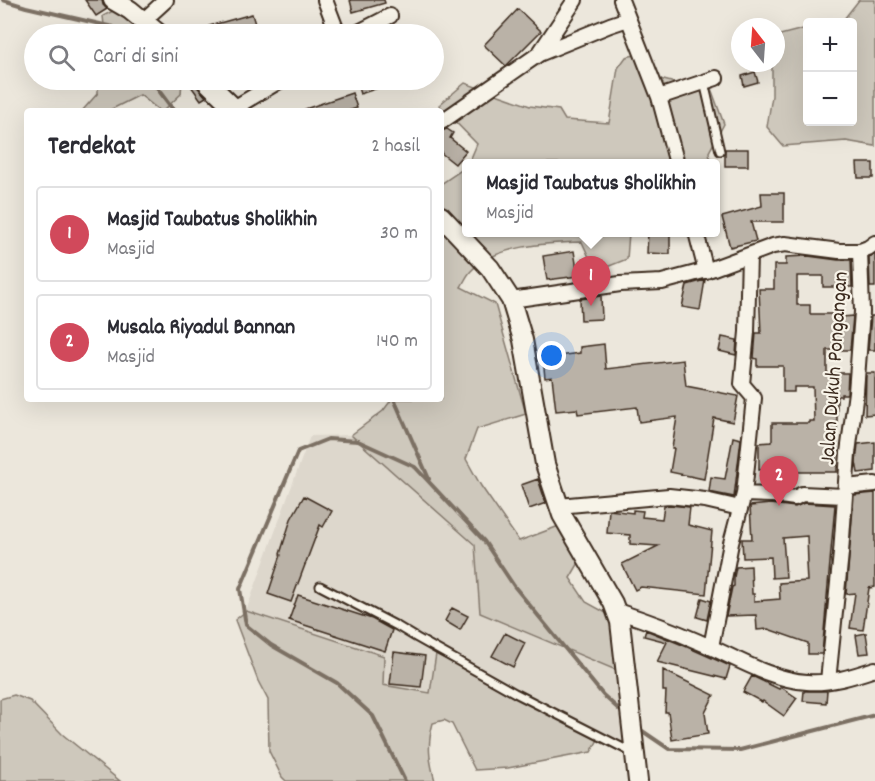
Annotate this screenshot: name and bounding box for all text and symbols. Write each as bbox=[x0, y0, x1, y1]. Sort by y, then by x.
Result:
north arrow bbox=[731, 18, 785, 72]
map controls bbox=[803, 18, 857, 126]
button: + bbox=[803, 18, 857, 72]
search box bbox=[24, 24, 444, 90]
icon: search bbox=[45, 41, 78, 74]
text: Cari di sini bbox=[93, 42, 178, 73]
button: − bbox=[803, 72, 857, 126]
text: Terdekat bbox=[48, 129, 136, 166]
text: 2 hasil bbox=[371, 133, 420, 161]
popup bbox=[462, 159, 720, 237]
text: Masjid Taubatus Sholikhin bbox=[486, 169, 696, 200]
text: Masjid bbox=[486, 200, 534, 228]
text: Masjid Taubatus Sholikhin bbox=[107, 205, 317, 236]
text: 1 bbox=[67, 220, 72, 248]
text: 30 m bbox=[380, 220, 418, 248]
text: Masjid bbox=[107, 236, 155, 264]
pin: 1 bbox=[572, 256, 610, 306]
street label: Jalan Dukuh Pongangan bbox=[813, 271, 858, 466]
text: Musala Riyadul Bannan bbox=[107, 313, 295, 344]
text: 2 bbox=[65, 328, 74, 356]
text: 140 m bbox=[376, 328, 418, 356]
your location bbox=[537, 341, 566, 370]
text: Masjid bbox=[107, 344, 155, 372]
pin: 2 bbox=[760, 456, 798, 506]

